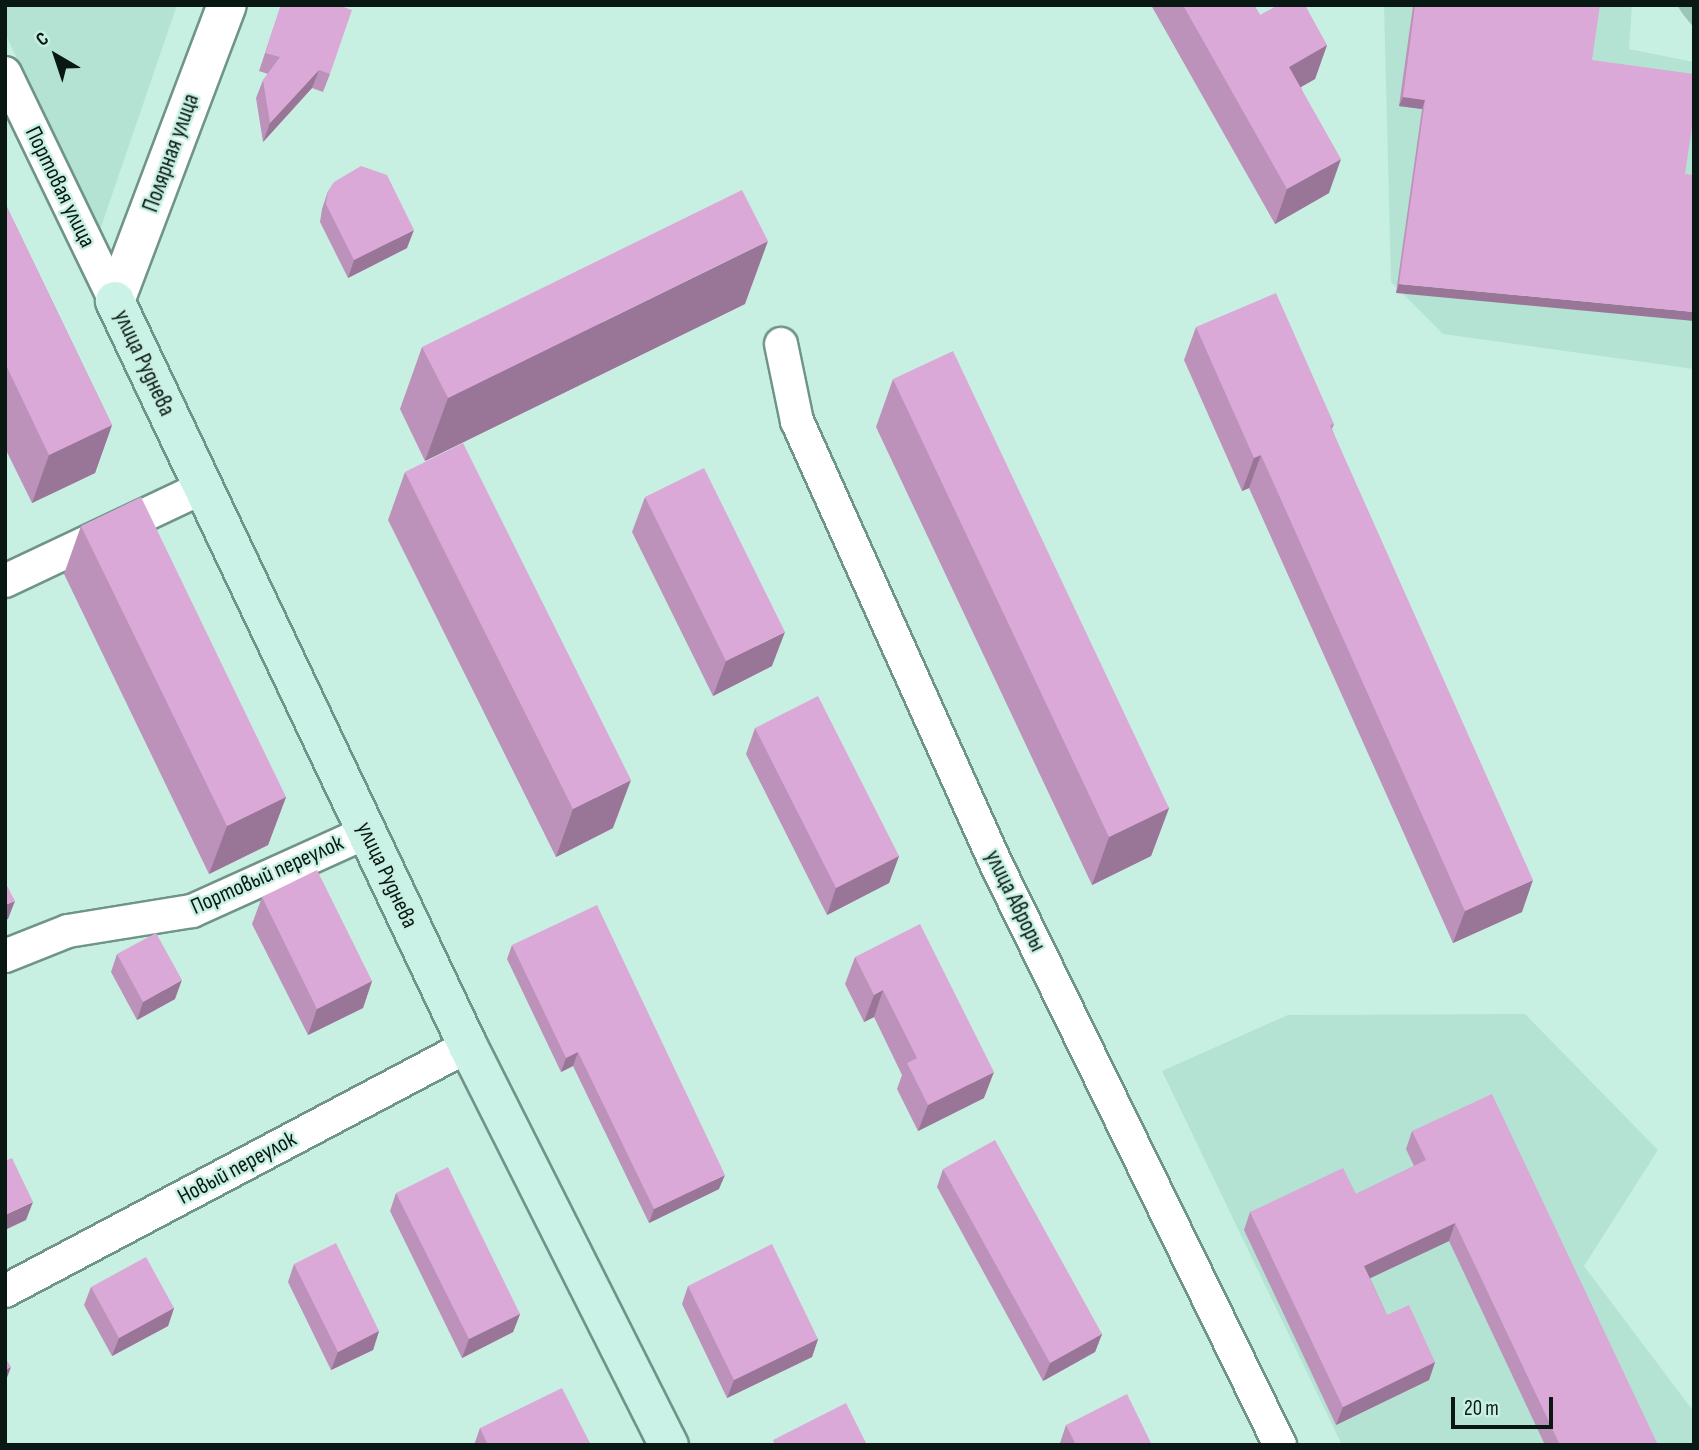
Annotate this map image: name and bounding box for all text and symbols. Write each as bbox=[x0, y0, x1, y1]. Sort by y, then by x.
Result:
north arrow bbox=[21, 21, 91, 91]
text: С bbox=[31, 27, 53, 51]
street label: Полярная улица bbox=[137, 90, 205, 216]
street label: Портовая улица bbox=[19, 122, 101, 252]
street label: улица Руднева bbox=[107, 306, 181, 420]
street label: улица Руднева bbox=[350, 818, 424, 932]
street label: Портовый переулок bbox=[187, 829, 347, 921]
street label: улица Авроры bbox=[979, 846, 1051, 956]
street label: Новый переулок bbox=[173, 1125, 301, 1211]
scale bar bbox=[1454, 1384, 1556, 1428]
text: 20 m bbox=[1464, 1396, 1499, 1421]

